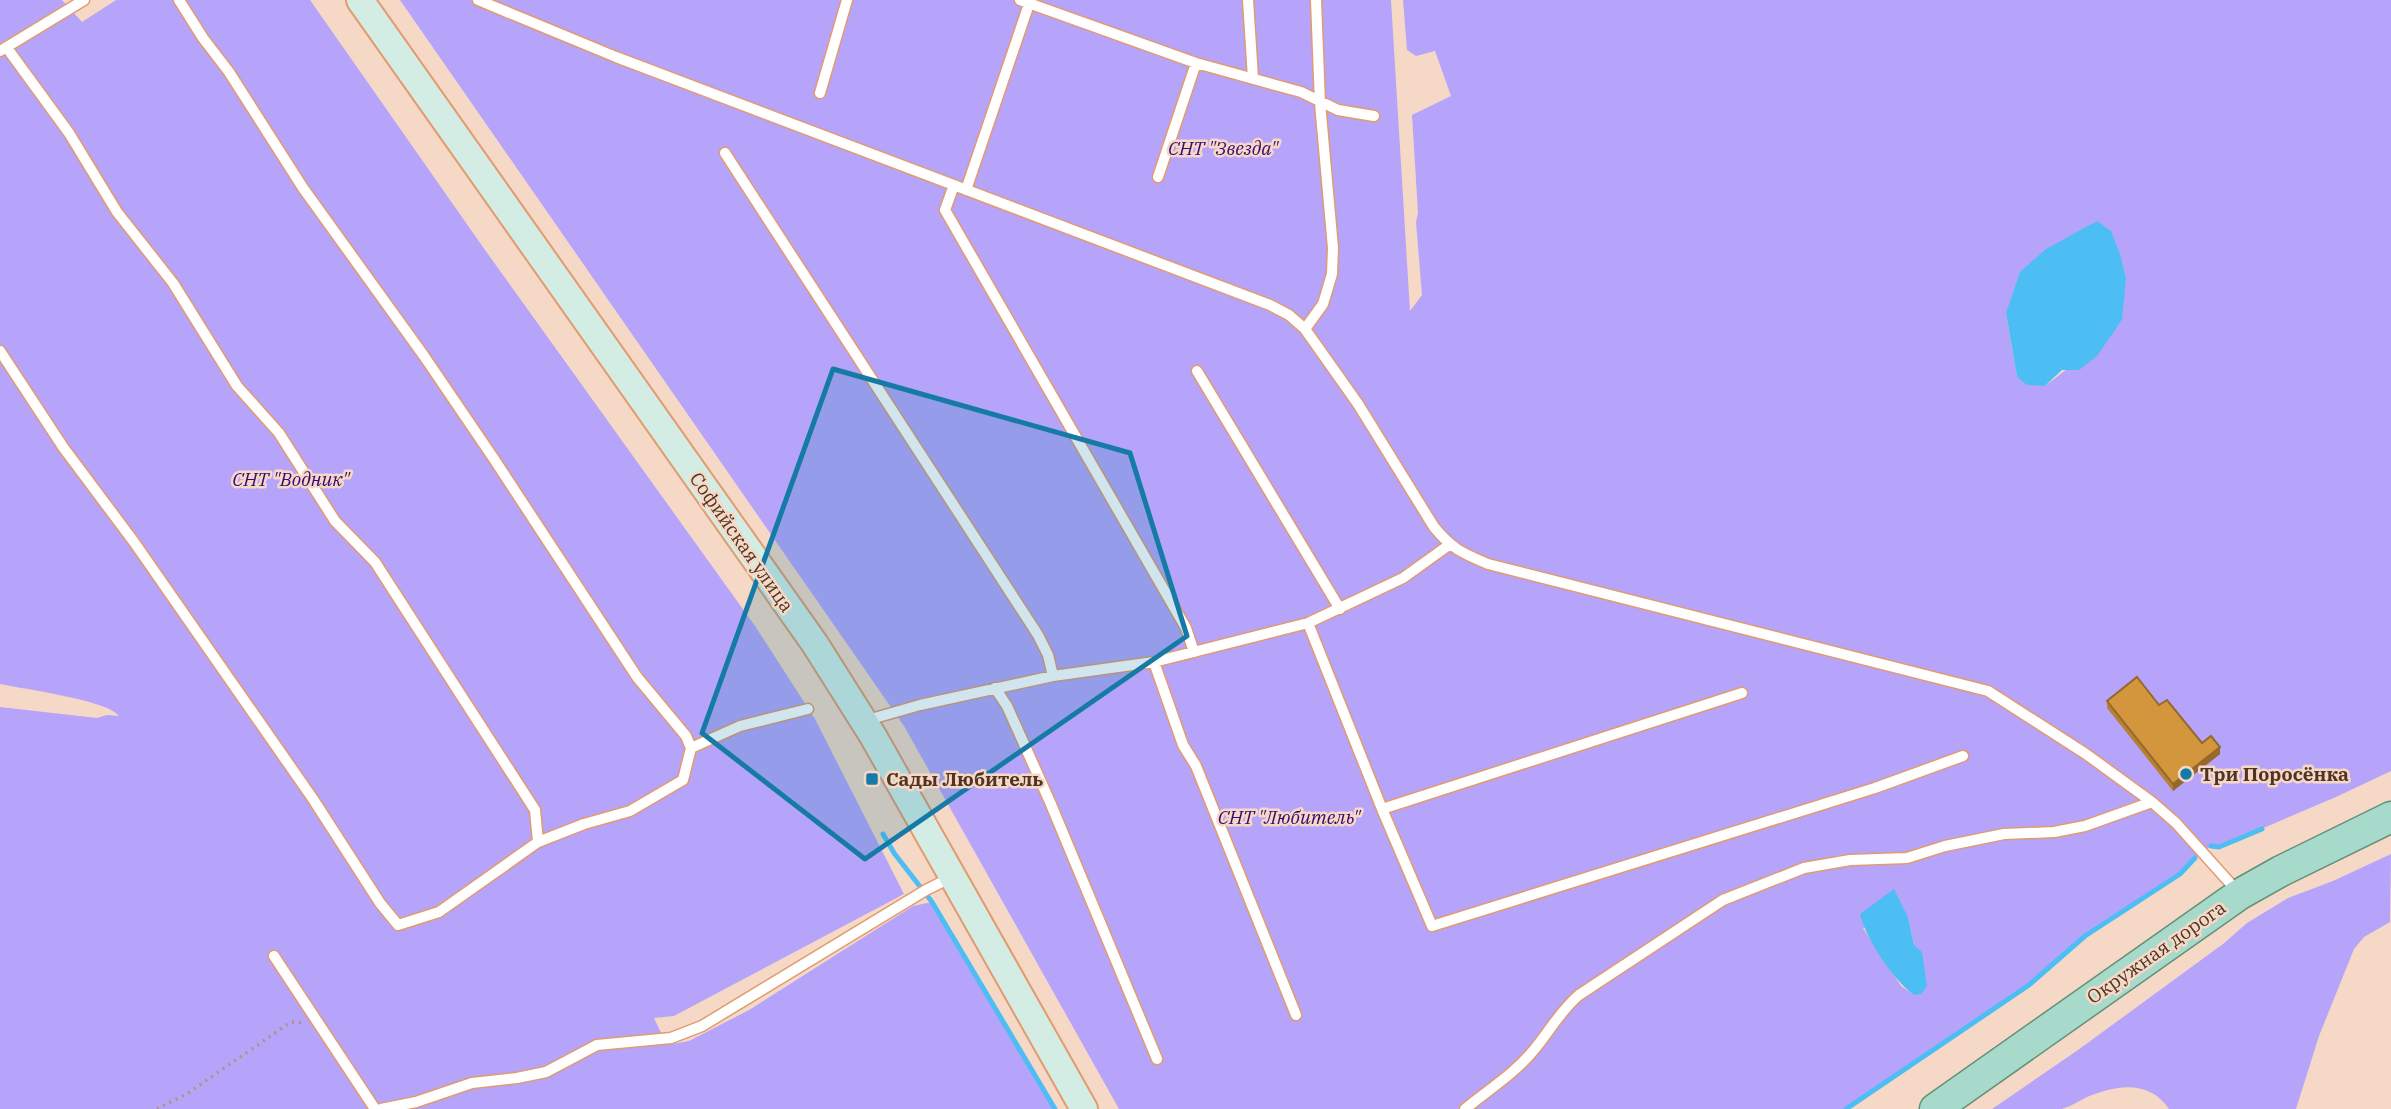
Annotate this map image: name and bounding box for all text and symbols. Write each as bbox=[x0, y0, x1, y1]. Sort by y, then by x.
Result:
park label: СНТ "Звезда" bbox=[1168, 136, 1280, 160]
park label: СНТ "Водник" bbox=[232, 467, 351, 491]
street label: Софийская улица bbox=[685, 467, 799, 617]
place label: Три Поросёнка bbox=[2200, 762, 2349, 786]
marker: Три Поросёнка bbox=[2178, 766, 2194, 782]
place label: Сады Любитель bbox=[886, 767, 1043, 791]
marker: Сады Любитель bbox=[864, 771, 880, 787]
park label: СНТ "Любитель" bbox=[1218, 805, 1362, 829]
street label: Окружная дорога bbox=[2082, 895, 2230, 1009]

